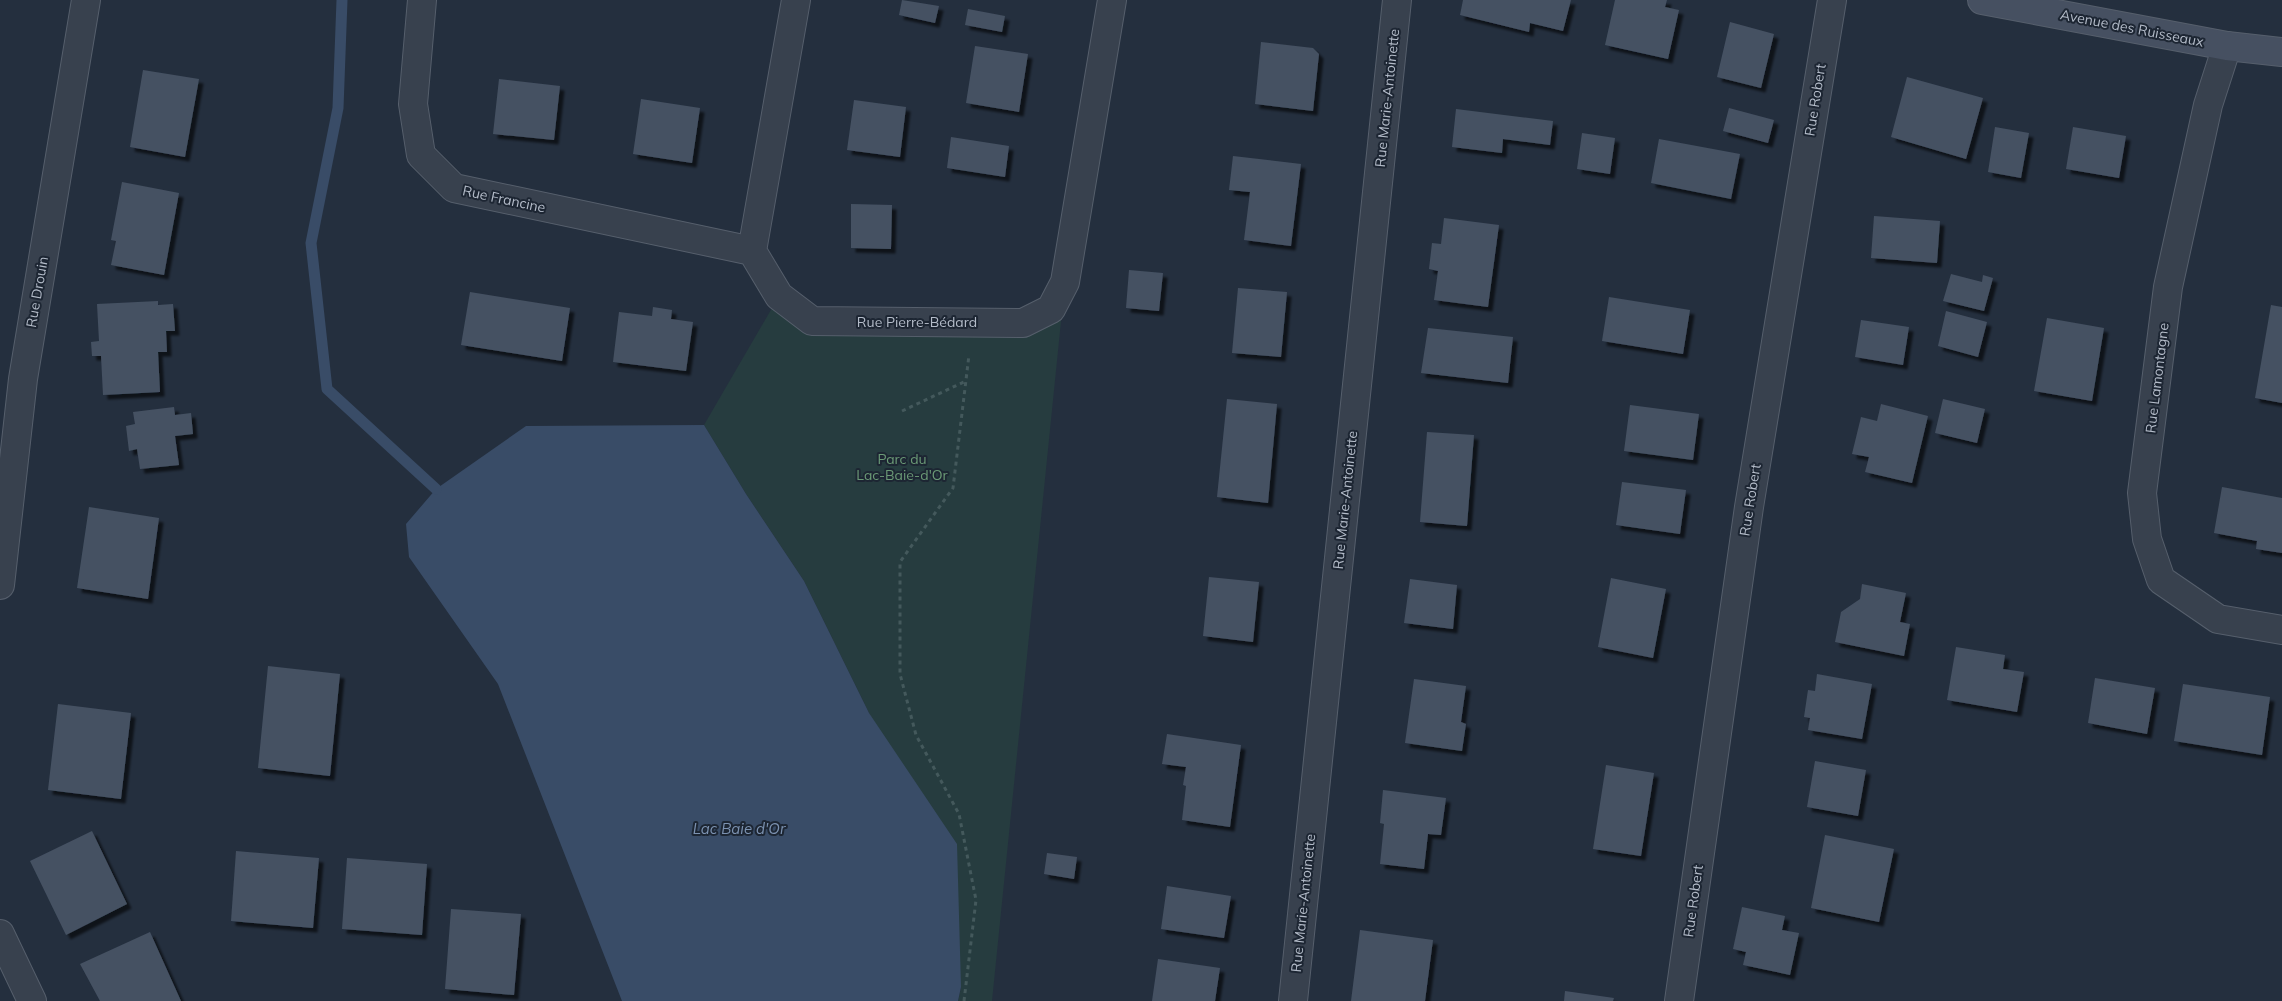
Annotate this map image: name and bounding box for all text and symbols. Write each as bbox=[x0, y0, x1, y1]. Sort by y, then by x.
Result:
street label: Avenue des Ruisseaux bbox=[2059, 5, 2206, 51]
street label: Rue Marie-Antoinette bbox=[1371, 28, 1403, 168]
street label: Rue Robert bbox=[1800, 62, 1830, 137]
street label: Rue Francine bbox=[461, 181, 547, 217]
street label: Rue Drouin bbox=[22, 255, 52, 329]
street label: Rue Pierre-Bédard bbox=[857, 313, 977, 331]
street label: Rue Lamontagne bbox=[2141, 322, 2173, 434]
street label: Rue Marie-Antoinette bbox=[1329, 430, 1361, 570]
park label: Parc du Lac-Baie-d'Or bbox=[856, 450, 949, 484]
street label: Rue Robert bbox=[1735, 462, 1765, 537]
water label: Lac Baie d'Or bbox=[693, 819, 786, 838]
street label: Rue Marie-Antoinette bbox=[1287, 833, 1319, 973]
street label: Rue Robert bbox=[1679, 864, 1707, 938]

